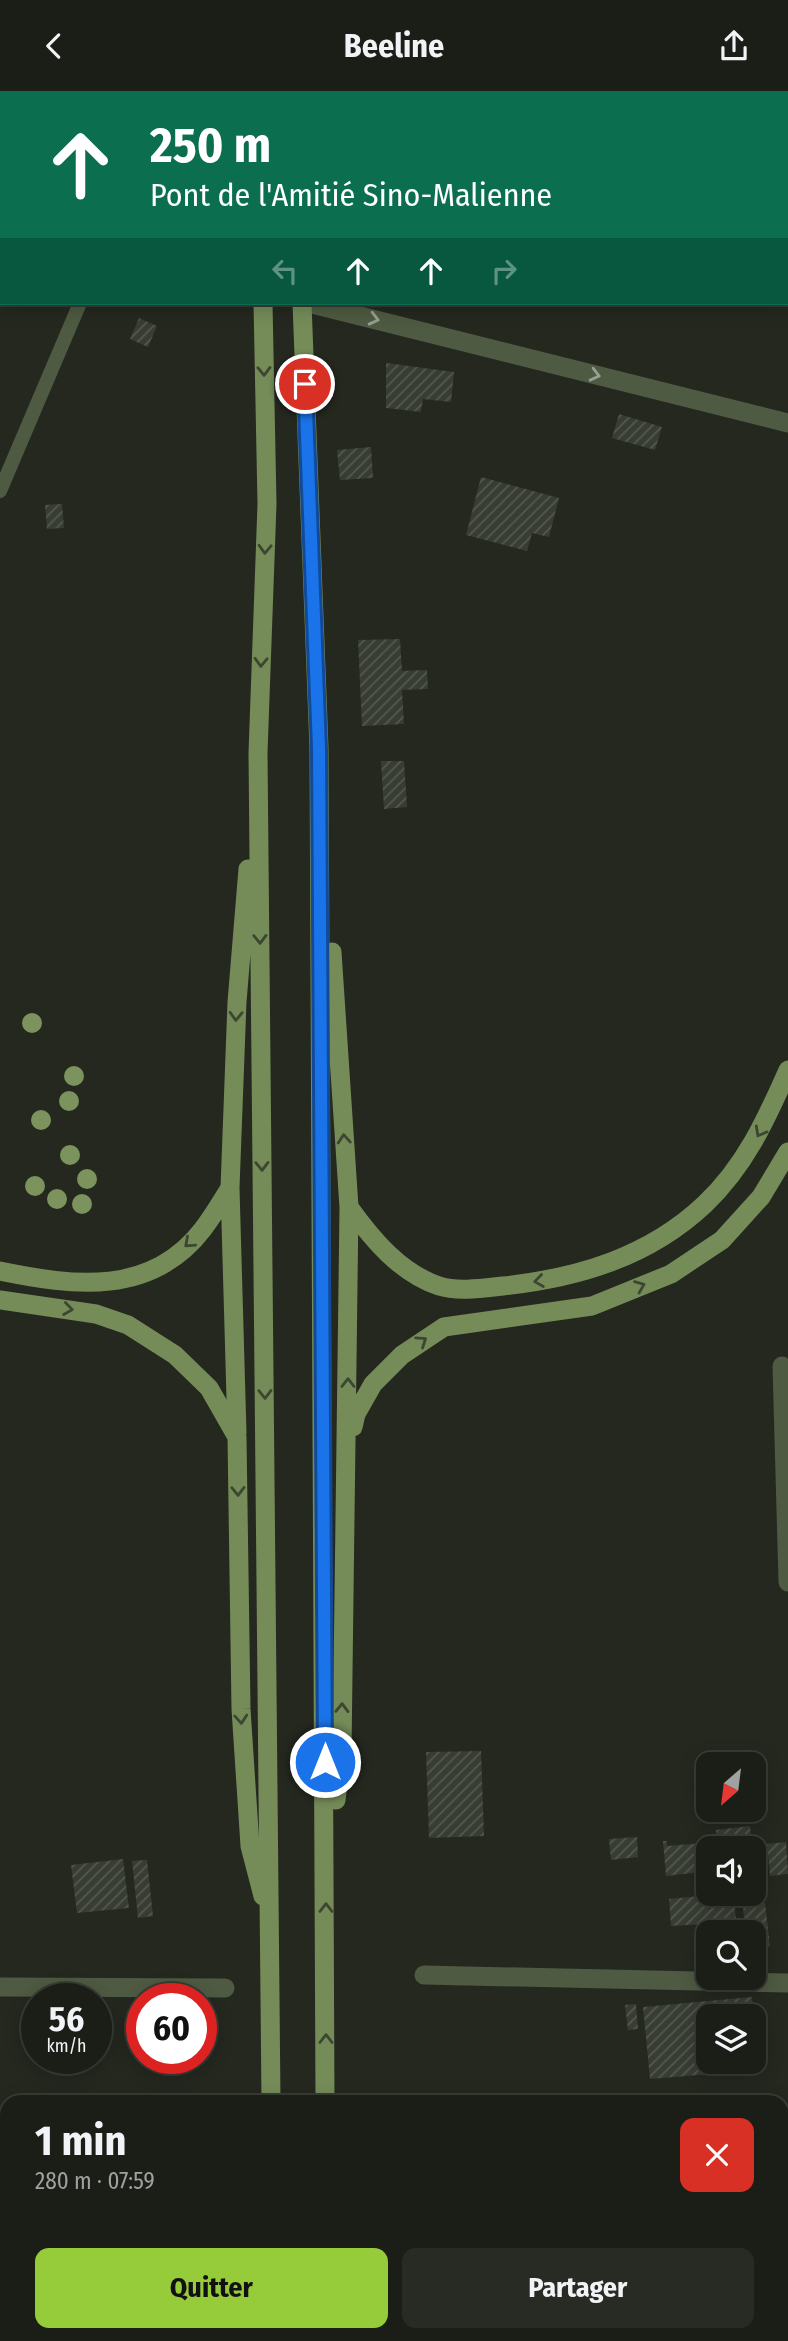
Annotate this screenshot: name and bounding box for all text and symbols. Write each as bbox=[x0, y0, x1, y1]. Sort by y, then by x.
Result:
icon: back bbox=[35, 27, 73, 65]
text: Beeline bbox=[344, 27, 444, 65]
icon: share bbox=[715, 27, 753, 65]
text: 250 m bbox=[150, 116, 271, 175]
icon: ahead bbox=[35, 119, 126, 210]
text: Pont de l'Amitié Sino-Malienne bbox=[150, 176, 552, 214]
icon: left bbox=[266, 252, 304, 290]
icon: ahead bbox=[339, 252, 377, 290]
icon: ahead bbox=[412, 252, 450, 290]
icon: right bbox=[485, 252, 523, 290]
one-way arrow bbox=[368, 311, 380, 325]
pin bbox=[275, 354, 335, 414]
icon: arrive bbox=[286, 365, 324, 403]
one-way arrow bbox=[256, 366, 272, 377]
one-way arrow bbox=[589, 367, 601, 381]
one-way arrow bbox=[258, 544, 273, 555]
one-way arrow bbox=[253, 658, 269, 668]
one-way arrow bbox=[252, 934, 268, 945]
one-way arrow bbox=[228, 1012, 244, 1022]
one-way arrow bbox=[755, 1125, 768, 1138]
one-way arrow bbox=[337, 1134, 352, 1145]
one-way arrow bbox=[254, 1162, 270, 1172]
one-way arrow bbox=[184, 1234, 197, 1247]
one-way arrow bbox=[533, 1273, 545, 1288]
one-way arrow bbox=[633, 1281, 645, 1295]
one-way arrow bbox=[62, 1302, 73, 1317]
one-way arrow bbox=[414, 1337, 427, 1350]
one-way arrow bbox=[340, 1377, 356, 1388]
one-way arrow bbox=[257, 1389, 272, 1400]
one-way arrow bbox=[230, 1486, 246, 1497]
one-way arrow bbox=[335, 1703, 350, 1714]
one-way arrow bbox=[234, 1713, 249, 1724]
position arrow bbox=[288, 1725, 362, 1799]
north arrow bbox=[696, 1752, 766, 1822]
map controls bbox=[696, 1752, 766, 2074]
button: sound bbox=[696, 1836, 766, 1906]
one-way arrow bbox=[318, 1903, 334, 1913]
button: search bbox=[696, 1920, 766, 1990]
speed limit sign: 60 bbox=[126, 1983, 217, 2074]
text: 56 bbox=[49, 1998, 84, 2040]
button: layers bbox=[696, 2004, 766, 2074]
one-way arrow bbox=[318, 2033, 334, 2044]
text: km/h bbox=[46, 2035, 87, 2057]
text: 1 min bbox=[35, 2116, 126, 2166]
button: close bbox=[680, 2118, 754, 2192]
text: 280 m · 07:59 bbox=[35, 2167, 155, 2195]
button: Quitter bbox=[35, 2248, 388, 2328]
button: Partager bbox=[402, 2248, 754, 2328]

